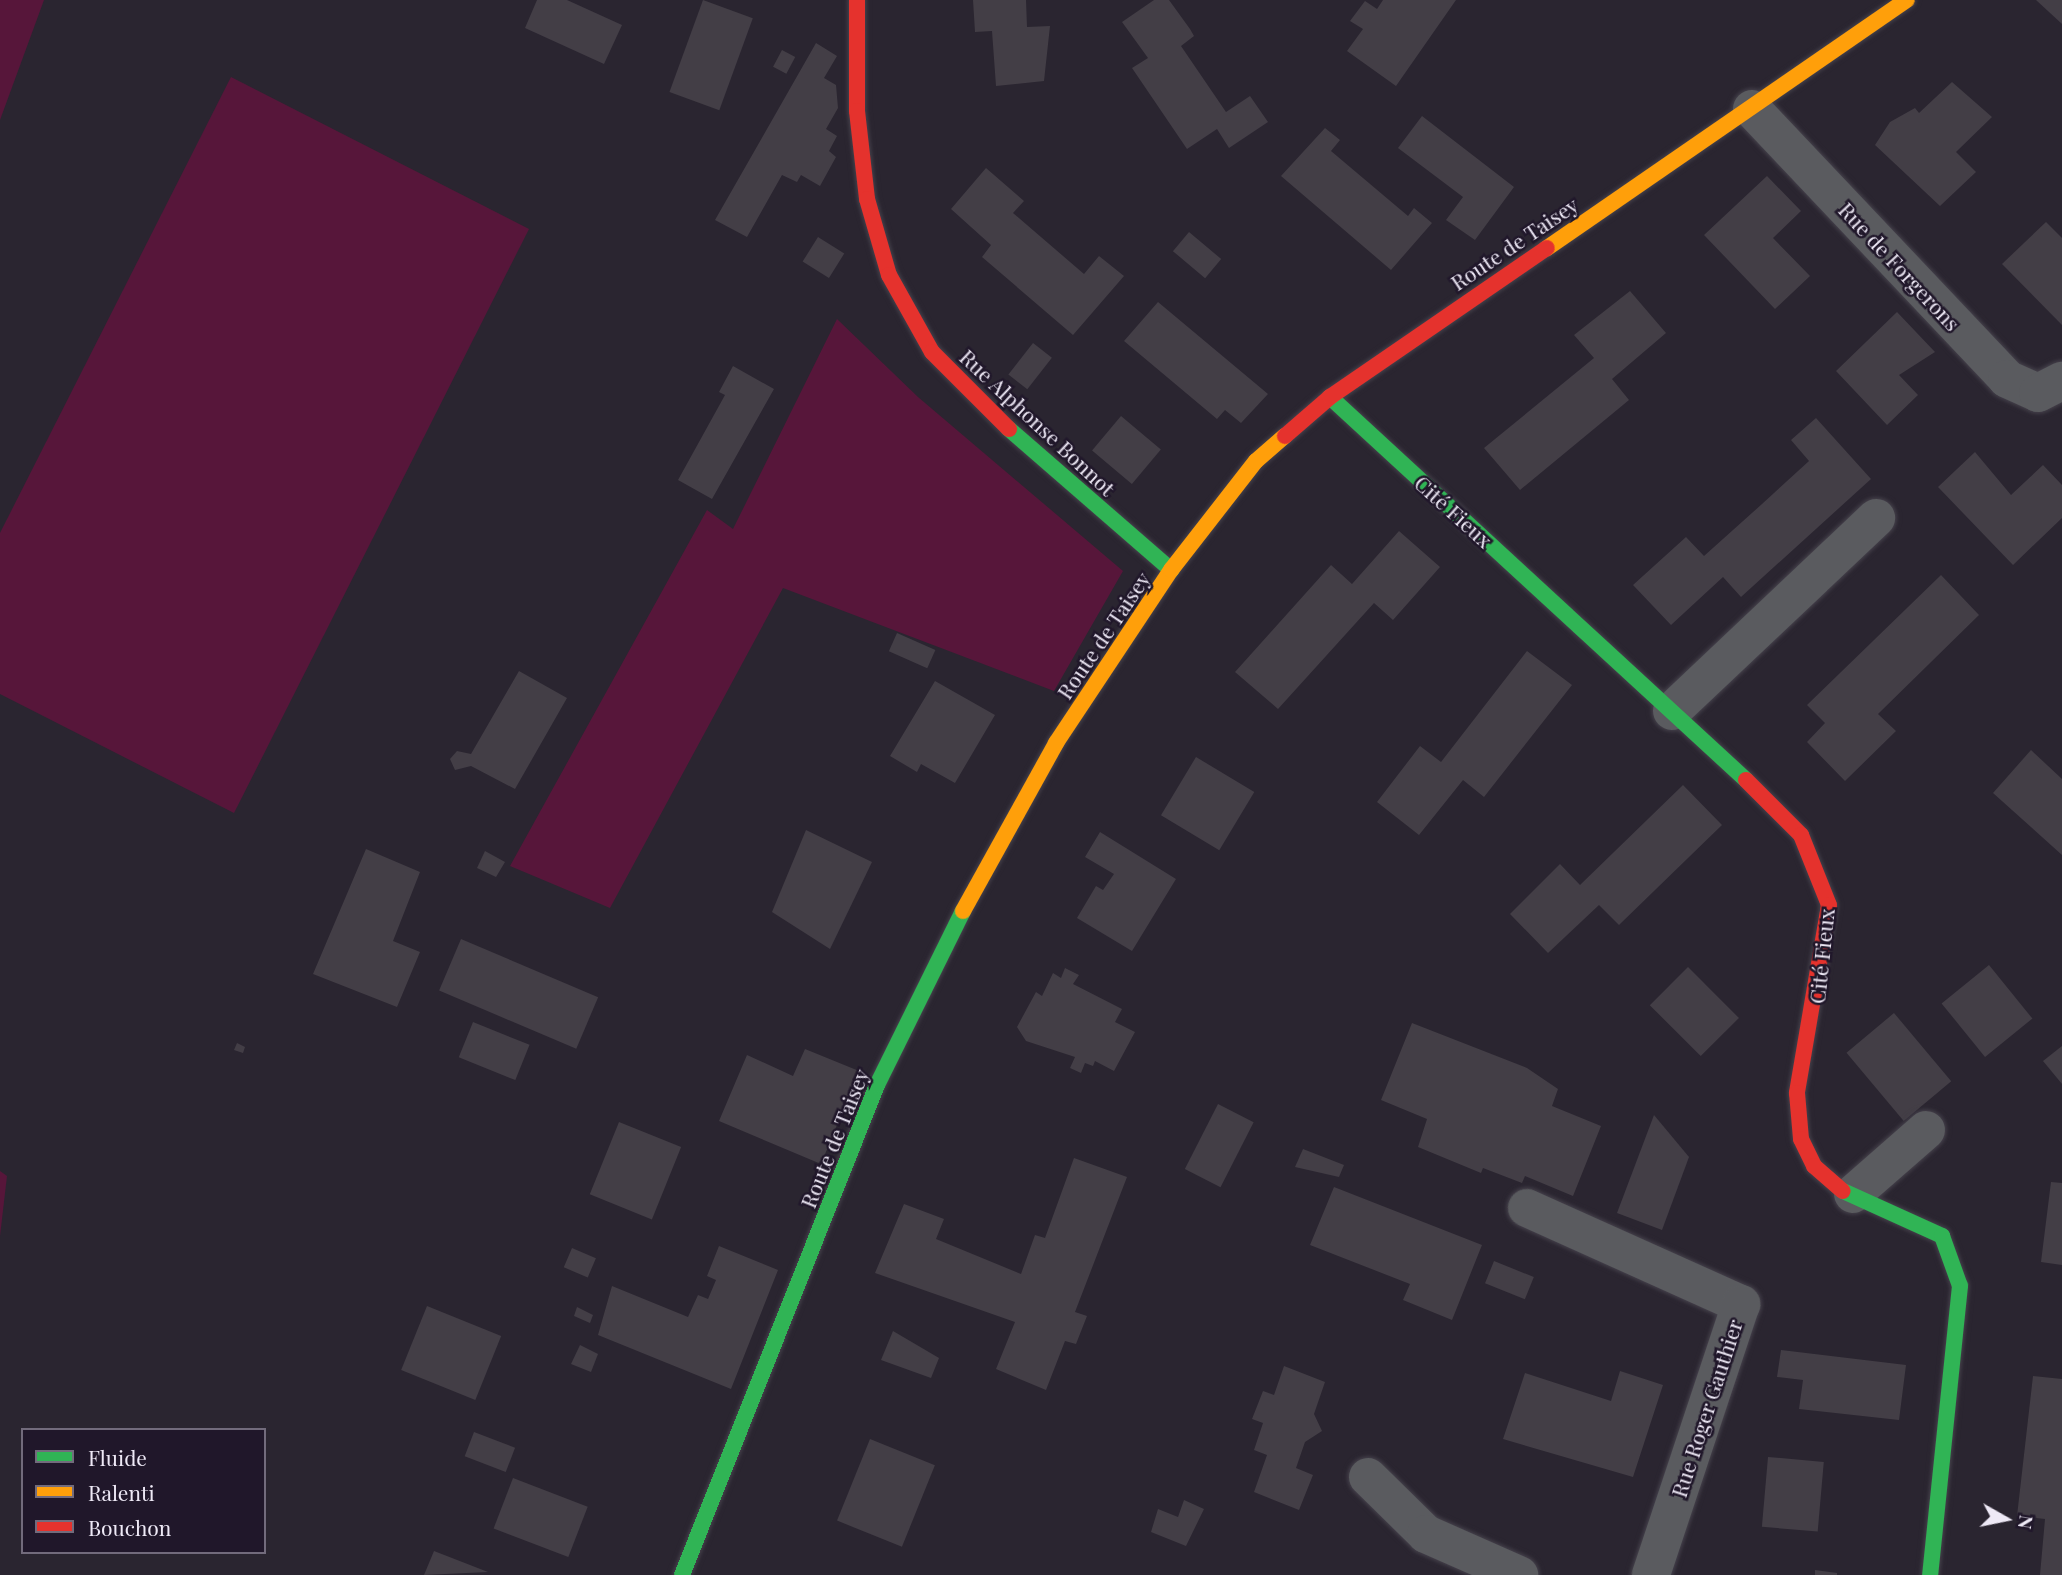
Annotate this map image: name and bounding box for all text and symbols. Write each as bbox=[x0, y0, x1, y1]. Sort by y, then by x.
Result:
street label: Route de Taisey bbox=[1445, 191, 1583, 295]
street label: Rue de Forgerons bbox=[1834, 197, 1966, 335]
street label: Rue Alphonse Bonnot bbox=[955, 343, 1121, 501]
street label: Cité Fieux bbox=[1410, 470, 1498, 552]
street label: Route de Taisey bbox=[1051, 566, 1155, 704]
street label: Cité Fieux bbox=[1803, 907, 1839, 1005]
street label: Route de Taisey bbox=[795, 1064, 873, 1212]
street label: Rue Roger Gauthier bbox=[1665, 1316, 1747, 1500]
legend bbox=[21, 1428, 266, 1554]
text: Fluide bbox=[88, 1443, 147, 1471]
text: Ralenti bbox=[88, 1478, 155, 1506]
north arrow bbox=[1971, 1484, 2041, 1554]
text: Bouchon bbox=[88, 1513, 171, 1541]
text: N bbox=[2013, 1513, 2041, 1531]

